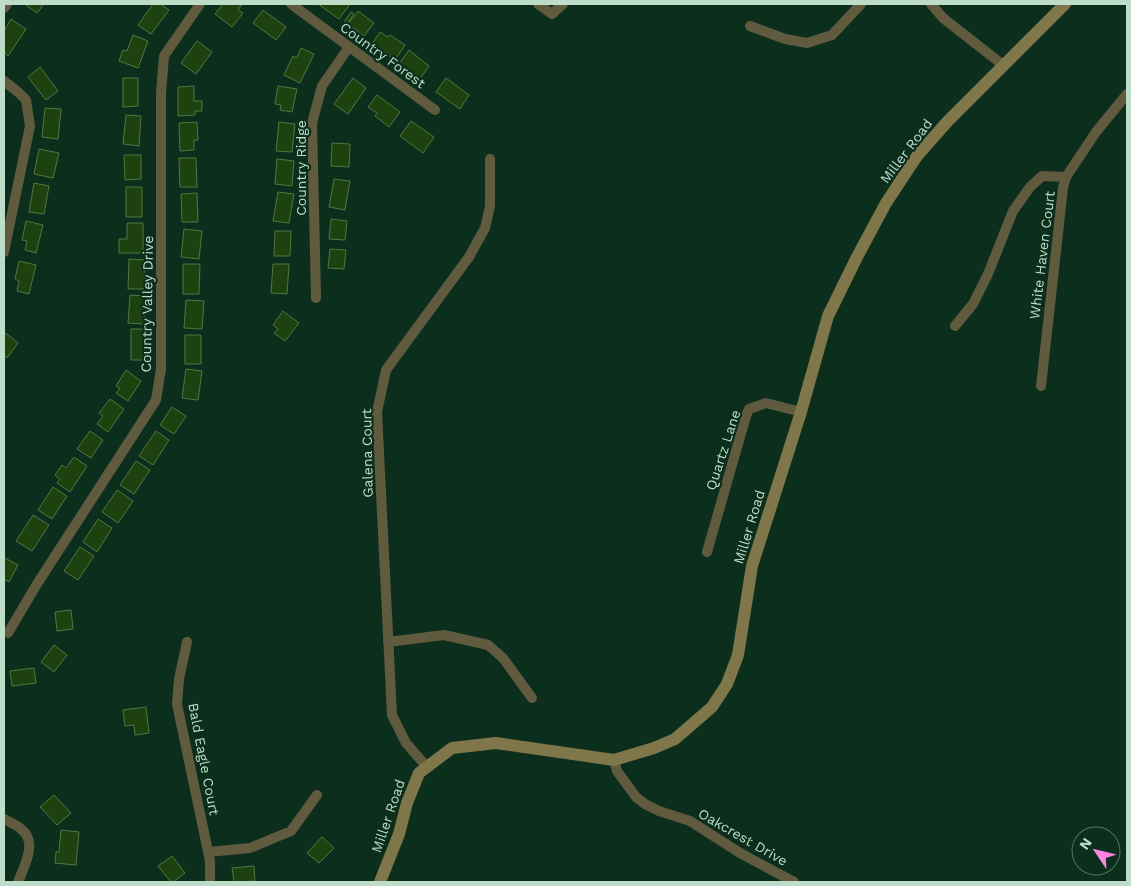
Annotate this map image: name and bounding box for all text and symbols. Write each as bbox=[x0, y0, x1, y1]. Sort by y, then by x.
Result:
street label: Country Forest bbox=[337, 19, 429, 91]
street label: Miller Road bbox=[877, 116, 935, 186]
street label: Country Ridge bbox=[293, 120, 309, 216]
street label: White Haven Court bbox=[1026, 190, 1058, 320]
street label: Country Valley Drive bbox=[138, 235, 156, 373]
street label: Galena Court bbox=[358, 408, 376, 498]
street label: Quartz Lane bbox=[702, 408, 744, 492]
street label: Miller Road bbox=[730, 488, 768, 566]
street label: Bald Eagle Court bbox=[185, 701, 223, 817]
street label: Miller Road bbox=[368, 777, 408, 855]
street label: Oakcrest Drive bbox=[696, 805, 790, 869]
north arrow bbox=[1071, 826, 1121, 876]
text: N bbox=[1076, 835, 1095, 852]

